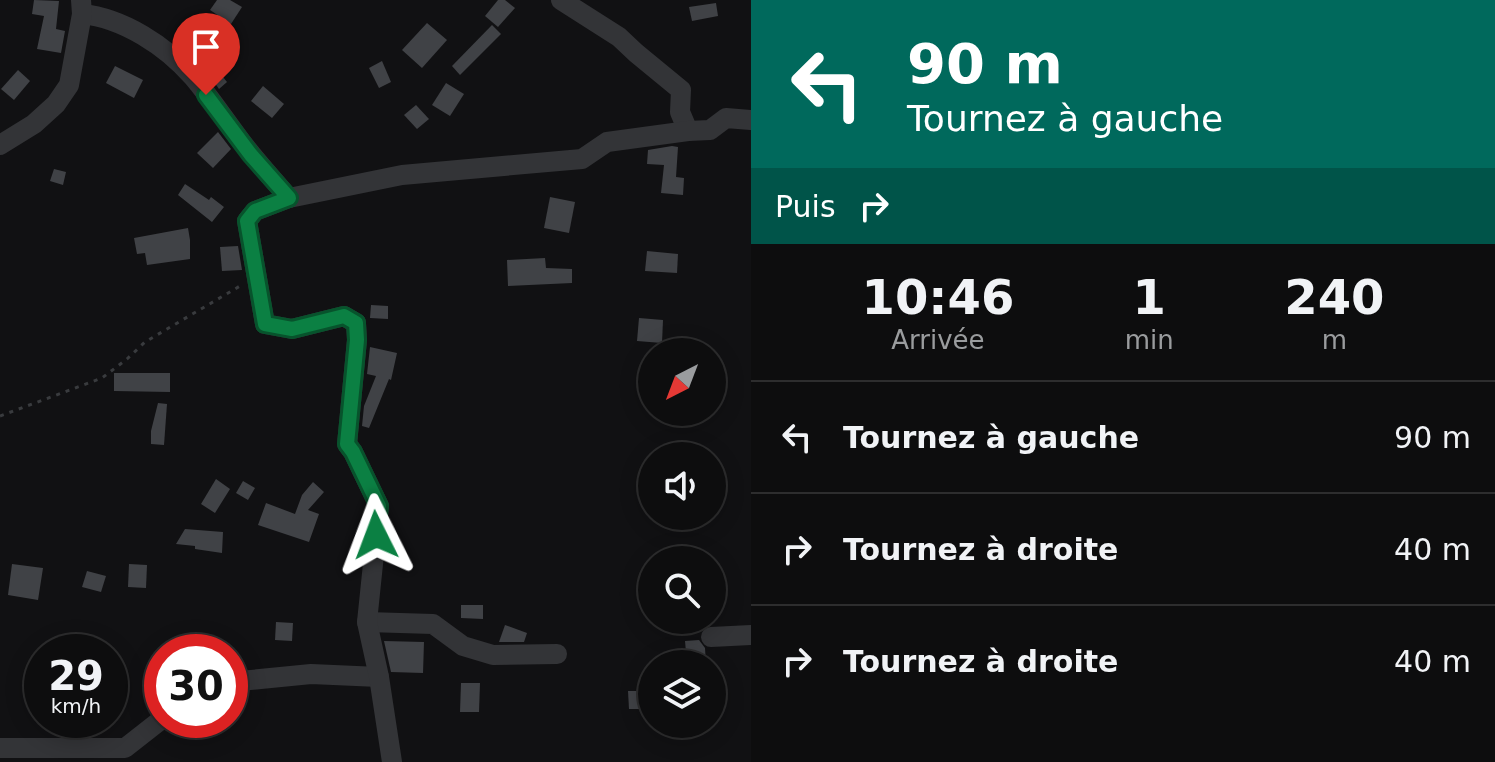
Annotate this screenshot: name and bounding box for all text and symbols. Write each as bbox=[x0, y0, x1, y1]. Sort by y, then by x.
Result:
pin bbox=[172, 13, 240, 95]
icon: arrive bbox=[184, 25, 228, 69]
text: 90 m bbox=[907, 31, 1063, 96]
icon: left bbox=[775, 32, 879, 136]
text: Tournez à gauche bbox=[907, 98, 1223, 139]
icon: right bbox=[852, 184, 896, 228]
text: Puis bbox=[775, 189, 836, 224]
text: 10:46 bbox=[861, 269, 1014, 325]
text: 1 bbox=[1133, 269, 1166, 325]
text: 240 bbox=[1284, 269, 1384, 325]
text: Arrivée bbox=[891, 325, 985, 355]
text: min bbox=[1125, 325, 1174, 355]
text: m bbox=[1322, 325, 1347, 355]
north arrow bbox=[638, 338, 726, 426]
map controls bbox=[638, 338, 726, 738]
icon: left bbox=[775, 415, 819, 459]
text: Tournez à gauche bbox=[843, 420, 1139, 455]
text: 90 m bbox=[1394, 420, 1471, 455]
button: sound bbox=[638, 442, 726, 530]
position arrow bbox=[334, 493, 418, 577]
icon: right bbox=[775, 527, 819, 571]
text: Tournez à droite bbox=[843, 532, 1118, 567]
text: 40 m bbox=[1394, 532, 1471, 567]
button: search bbox=[638, 546, 726, 634]
speed limit sign: 30 bbox=[144, 634, 248, 738]
icon: right bbox=[775, 639, 819, 683]
text: Tournez à droite bbox=[843, 644, 1118, 679]
text: 40 m bbox=[1394, 644, 1471, 679]
button: layers bbox=[638, 650, 726, 738]
text: 29 bbox=[48, 653, 104, 699]
text: km/h bbox=[51, 694, 101, 718]

